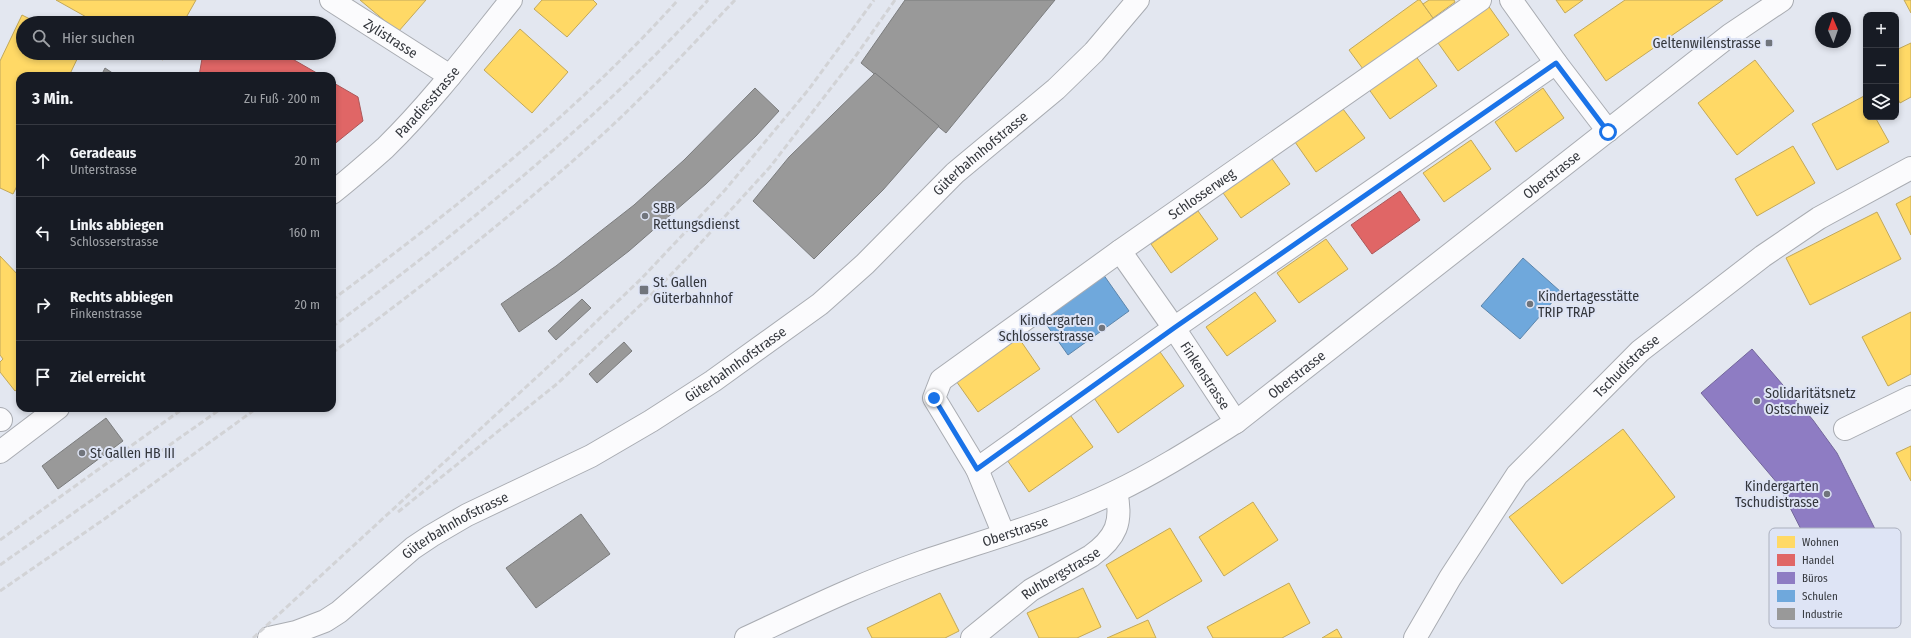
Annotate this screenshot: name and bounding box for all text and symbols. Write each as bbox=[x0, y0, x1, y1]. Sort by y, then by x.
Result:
north arrow bbox=[1815, 12, 1851, 48]
map controls bbox=[1863, 12, 1899, 120]
button: + bbox=[1863, 12, 1899, 48]
street label: Zylistrasse bbox=[361, 15, 421, 62]
search box bbox=[16, 16, 336, 60]
icon: search bbox=[30, 27, 52, 49]
text: Hier suchen bbox=[62, 29, 135, 47]
place label: Geltenwilenstrasse bbox=[1653, 35, 1761, 52]
marker: Geltenwilenstrasse bbox=[1764, 38, 1774, 48]
button: − bbox=[1863, 48, 1899, 84]
street label: Paradiesstrasse bbox=[392, 63, 463, 142]
button: layers bbox=[1863, 84, 1899, 120]
text: 3 Min. bbox=[32, 88, 73, 109]
text: Zu Fuß · 200 m bbox=[244, 91, 320, 106]
street label: Güterbahnhofstrasse bbox=[930, 108, 1032, 199]
route start bbox=[1599, 123, 1617, 141]
text: Geradeaus bbox=[70, 144, 136, 162]
street label: Oberstrasse bbox=[1520, 147, 1584, 203]
icon: ahead bbox=[32, 150, 54, 172]
text: 20 m bbox=[294, 153, 320, 168]
text: Unterstrasse bbox=[70, 162, 137, 177]
street label: Schlosserweg bbox=[1165, 165, 1239, 224]
place label: SBB Rettungsdienst bbox=[653, 200, 740, 233]
marker: SBB Rettungsdienst bbox=[640, 211, 650, 221]
text: Links abbiegen bbox=[70, 216, 164, 234]
icon: left bbox=[32, 222, 54, 244]
text: 160 m bbox=[289, 225, 320, 240]
text: Schlosserstrasse bbox=[70, 234, 158, 249]
place label: St. Gallen Güterbahnhof bbox=[653, 274, 734, 307]
marker: St. Gallen Güterbahnhof bbox=[638, 284, 650, 296]
text: Rechts abbiegen bbox=[70, 288, 173, 306]
place label: Kindertagesstätte TRIP TRAP bbox=[1538, 288, 1639, 321]
icon: right bbox=[32, 294, 54, 316]
text: 20 m bbox=[294, 297, 320, 312]
marker: Kindertagesstätte TRIP TRAP bbox=[1525, 299, 1535, 309]
text: Finkenstrasse bbox=[70, 306, 142, 321]
place label: Kindergarten Schlosserstrasse bbox=[999, 312, 1094, 345]
street label: Güterbahnhofstrasse bbox=[682, 323, 790, 406]
marker: Kindergarten Schlosserstrasse bbox=[1097, 323, 1107, 333]
street label: Tschudistrasse bbox=[1591, 331, 1663, 401]
street label: Finkenstrasse bbox=[1176, 339, 1234, 413]
street label: Oberstrasse bbox=[1265, 347, 1329, 403]
icon: arrive bbox=[32, 366, 54, 388]
text: Ziel erreicht bbox=[70, 368, 145, 386]
place label: Solidaritätsnetz Ostschweiz bbox=[1765, 385, 1856, 418]
route end bbox=[925, 389, 943, 407]
marker: Solidaritätsnetz Ostschweiz bbox=[1752, 396, 1762, 406]
place label: St Gallen HB III bbox=[90, 445, 175, 462]
marker: St Gallen HB III bbox=[77, 448, 87, 458]
place label: Kindergarten Tschudistrasse bbox=[1735, 478, 1819, 511]
street label: Güterbahnhofstrasse bbox=[399, 489, 511, 563]
marker: Kindergarten Tschudistrasse bbox=[1822, 489, 1832, 499]
street label: Oberstrasse bbox=[980, 513, 1051, 551]
legend bbox=[1769, 528, 1901, 628]
text: Wohnen bbox=[1802, 536, 1839, 549]
street label: Ruhbergstrasse bbox=[1018, 544, 1104, 603]
text: Handel bbox=[1802, 554, 1834, 567]
text: Büros bbox=[1802, 572, 1828, 585]
text: Schulen bbox=[1802, 590, 1838, 603]
text: Industrie bbox=[1802, 608, 1843, 621]

